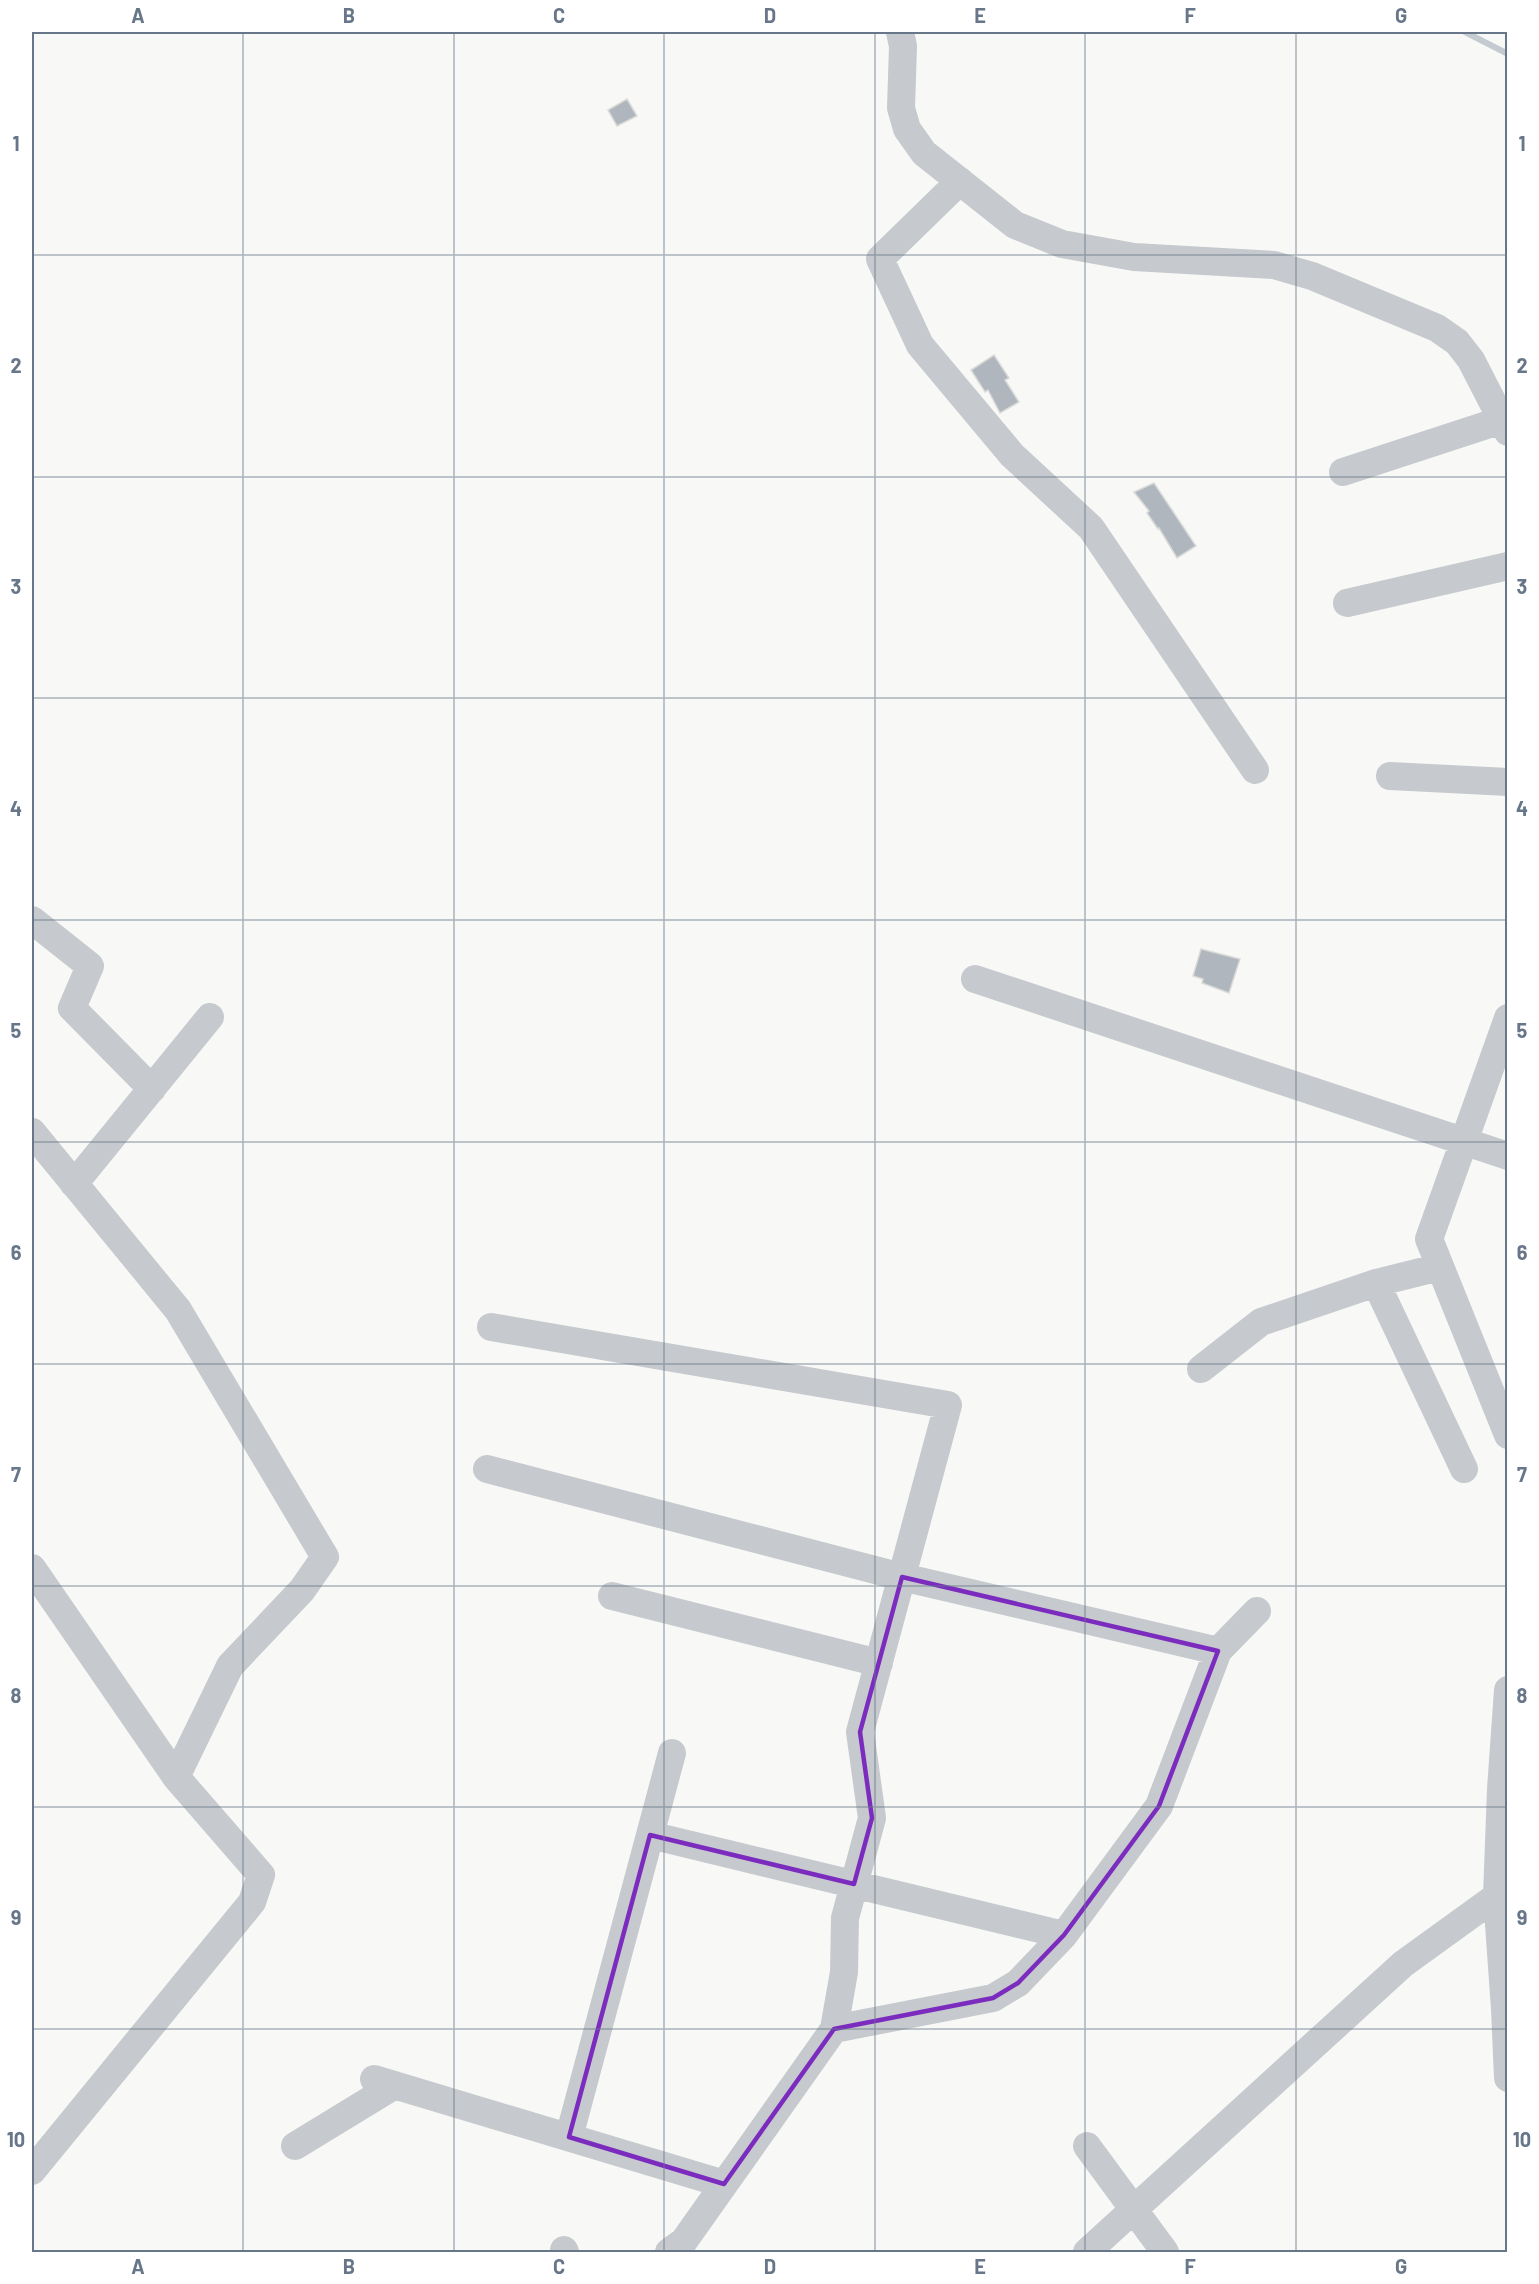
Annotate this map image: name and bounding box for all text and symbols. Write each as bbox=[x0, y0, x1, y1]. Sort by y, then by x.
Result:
text: A bbox=[131, 3, 145, 27]
text: B bbox=[343, 3, 355, 27]
text: C bbox=[553, 3, 565, 27]
text: D bbox=[764, 3, 776, 27]
text: E bbox=[974, 3, 986, 27]
text: F bbox=[1184, 3, 1196, 27]
text: G bbox=[1395, 3, 1407, 27]
text: 1 bbox=[12, 131, 20, 155]
text: 1 bbox=[1518, 131, 1526, 155]
text: 2 bbox=[10, 353, 22, 377]
text: 2 bbox=[1516, 353, 1528, 377]
text: 3 bbox=[11, 574, 21, 598]
text: 3 bbox=[1517, 574, 1527, 598]
text: 4 bbox=[10, 796, 22, 820]
text: 4 bbox=[1516, 796, 1528, 820]
text: 5 bbox=[11, 1018, 22, 1042]
text: 5 bbox=[1517, 1018, 1528, 1042]
text: 6 bbox=[11, 1240, 22, 1264]
text: 6 bbox=[1517, 1240, 1528, 1264]
text: 7 bbox=[11, 1462, 21, 1486]
text: 7 bbox=[1517, 1462, 1527, 1486]
text: 8 bbox=[11, 1683, 22, 1707]
text: 8 bbox=[1517, 1683, 1528, 1707]
text: 9 bbox=[11, 1905, 21, 1929]
text: 9 bbox=[1517, 1905, 1527, 1929]
text: 10 bbox=[7, 2127, 25, 2151]
text: 10 bbox=[1513, 2127, 1531, 2151]
text: A bbox=[131, 2254, 145, 2278]
text: B bbox=[343, 2254, 355, 2278]
text: C bbox=[553, 2254, 565, 2278]
text: D bbox=[764, 2254, 776, 2278]
text: E bbox=[974, 2254, 986, 2278]
text: F bbox=[1184, 2254, 1196, 2278]
text: G bbox=[1395, 2254, 1407, 2278]

